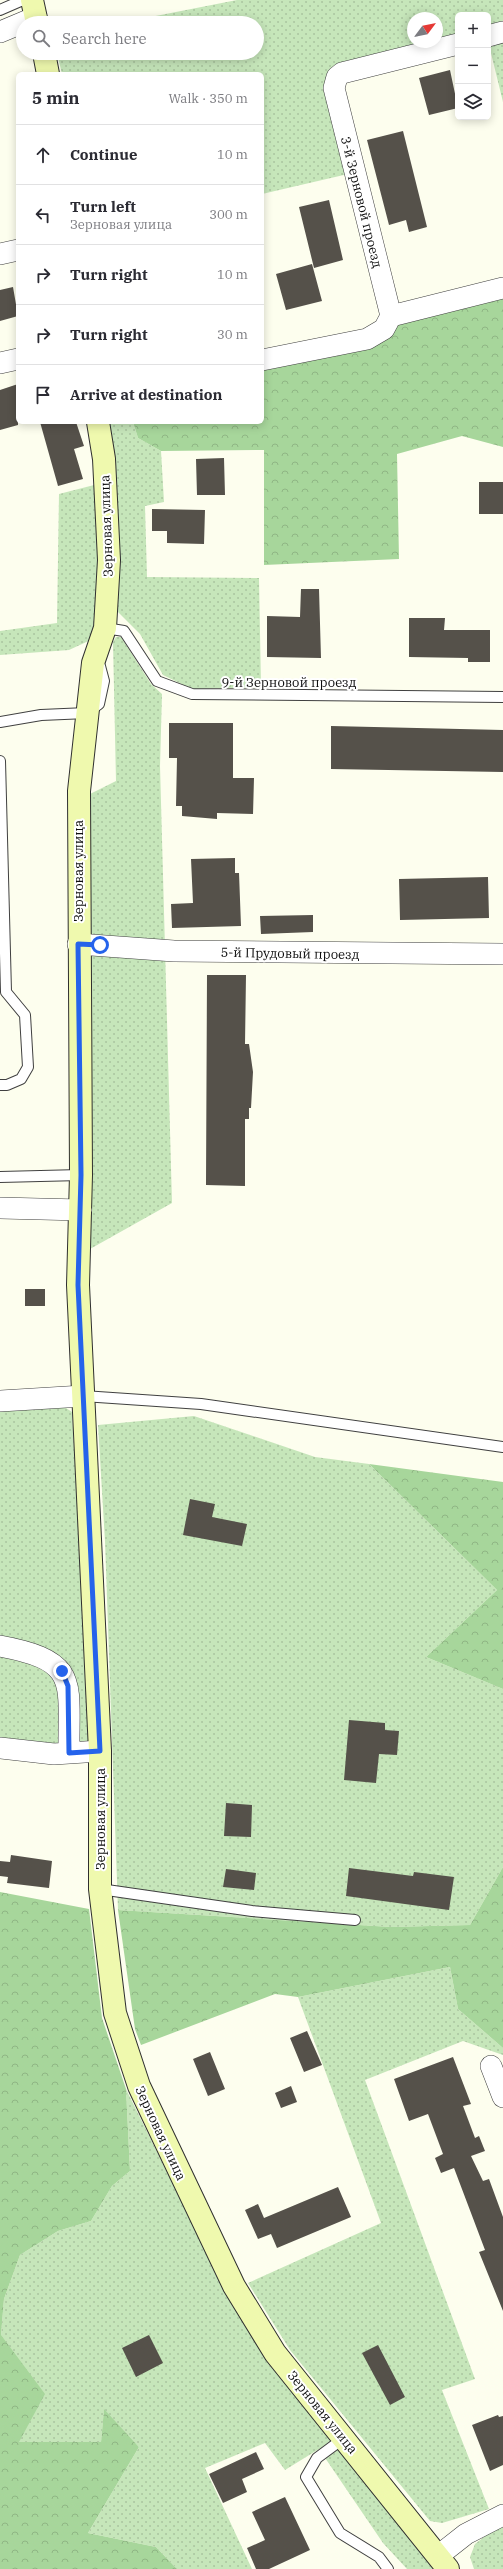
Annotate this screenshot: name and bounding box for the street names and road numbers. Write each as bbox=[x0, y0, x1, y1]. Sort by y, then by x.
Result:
street label: 3-й Зерновой проезд bbox=[337, 135, 386, 270]
street label: Зерновая улица bbox=[96, 475, 117, 577]
street label: 9-й Зерновой проезд bbox=[222, 674, 357, 691]
street label: Зерновая улица bbox=[70, 820, 87, 922]
street label: 5-й Прудовый проезд bbox=[220, 944, 360, 963]
street label: Зерновая улица bbox=[92, 1768, 109, 1870]
street label: Зерновая улица bbox=[131, 2083, 190, 2183]
street label: Зерновая улица bbox=[284, 2367, 361, 2457]

